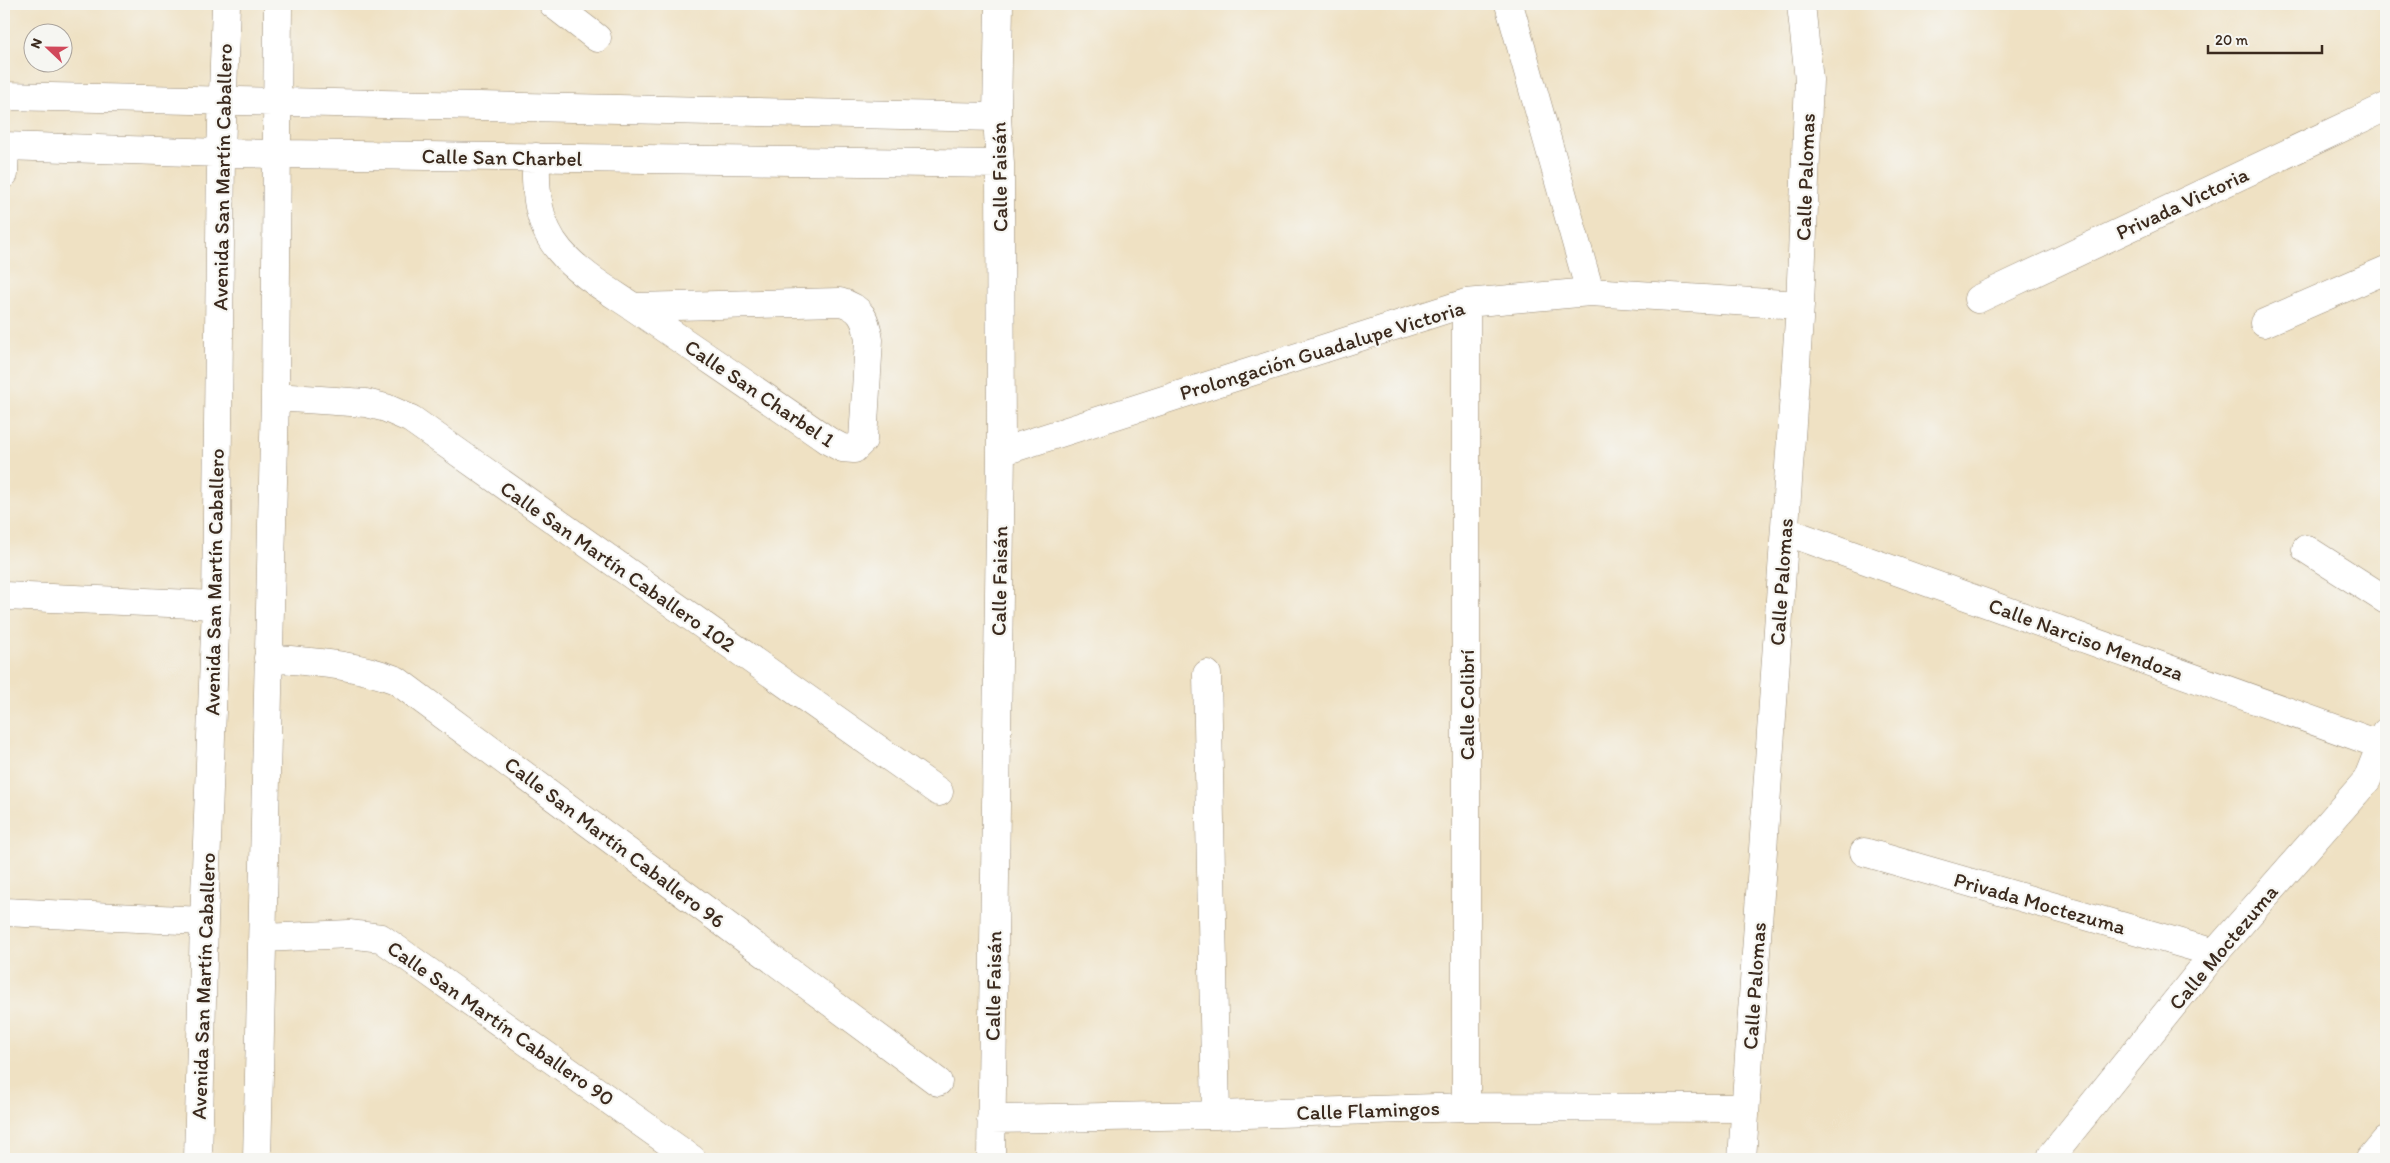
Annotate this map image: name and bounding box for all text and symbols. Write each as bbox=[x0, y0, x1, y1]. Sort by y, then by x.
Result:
north arrow bbox=[22, 22, 72, 72]
scale bar bbox=[2208, 22, 2321, 54]
text: 20 m bbox=[2215, 31, 2249, 49]
text: N bbox=[27, 36, 46, 51]
street label: Avenida San Martín Caballero bbox=[207, 43, 237, 311]
street label: Calle Palomas bbox=[1790, 113, 1820, 241]
street label: Calle Faisán bbox=[986, 121, 1012, 232]
street label: Calle San Charbel bbox=[421, 143, 583, 171]
street label: Privada Victoria bbox=[2112, 161, 2252, 245]
street label: Prolongación Guadalupe Victoria bbox=[1176, 295, 1468, 405]
street label: Calle San Charbel 1 bbox=[680, 334, 840, 453]
street label: Avenida San Martín Caballero bbox=[199, 448, 229, 716]
street label: Calle San Martín Caballero 102 bbox=[496, 475, 740, 657]
street label: Calle Palomas bbox=[1764, 517, 1798, 647]
street label: Calle Faisán bbox=[986, 525, 1012, 636]
street label: Calle Narciso Mendoza bbox=[1985, 592, 2187, 686]
street label: Calle Colibrí bbox=[1454, 649, 1479, 760]
street label: Calle San Martín Caballero 96 bbox=[500, 751, 730, 933]
street label: Avenida San Martín Caballero bbox=[186, 852, 220, 1120]
street label: Privada Moctezuma bbox=[1951, 866, 2129, 940]
street label: Calle Moctezuma bbox=[2163, 879, 2283, 1015]
street label: Calle Palomas bbox=[1737, 921, 1771, 1051]
street label: Calle Faisán bbox=[980, 930, 1006, 1041]
street label: Calle San Martín Caballero 90 bbox=[383, 935, 619, 1111]
street label: Calle Flamingos bbox=[1296, 1095, 1440, 1125]

